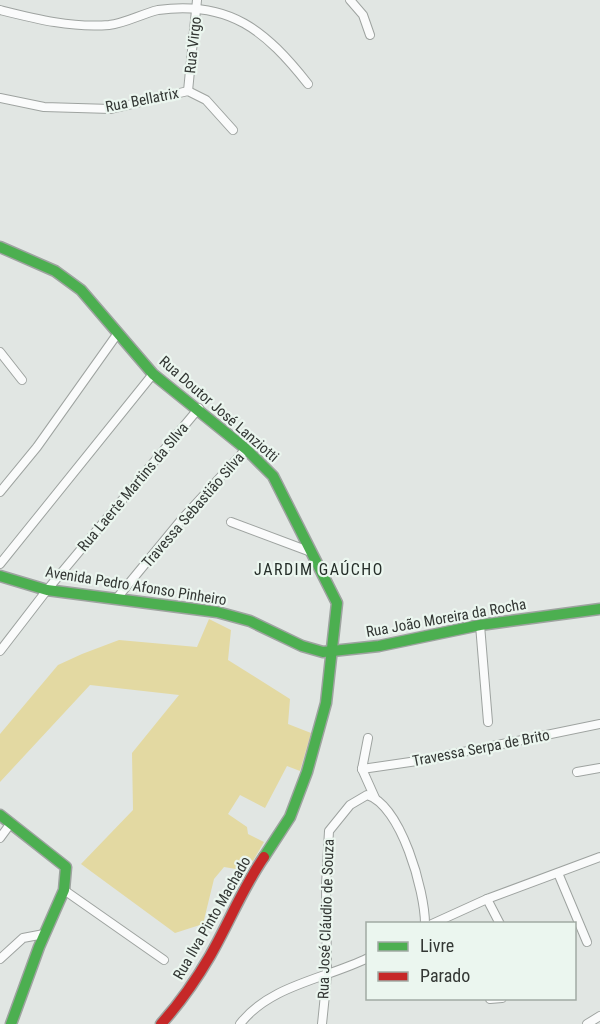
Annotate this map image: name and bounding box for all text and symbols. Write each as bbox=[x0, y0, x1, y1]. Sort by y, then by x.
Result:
street label: Rua Virgo bbox=[181, 16, 205, 74]
street label: Rua Bellatrix bbox=[104, 84, 181, 116]
street label: Rua Doutor José Lanziotti bbox=[156, 352, 282, 466]
street label: Rua Laerte Martins da SIlva bbox=[74, 419, 192, 555]
street label: Travessa Sebastião Silva bbox=[138, 449, 248, 571]
district label: JARDIM GAÚCHO bbox=[254, 560, 384, 579]
street label: Avenida Pedro Afonso Pinheiro bbox=[44, 563, 228, 609]
street label: Rua João Moreira da Rocha bbox=[364, 595, 528, 641]
street label: Travessa Serpa de Brito bbox=[411, 726, 551, 770]
street label: Rua José Cláudio de Souza bbox=[314, 839, 338, 999]
street label: Rua Ilva Pinto Machado bbox=[169, 853, 255, 983]
legend bbox=[366, 922, 576, 1000]
text: Livre bbox=[420, 935, 454, 956]
text: Parado bbox=[420, 965, 470, 986]

